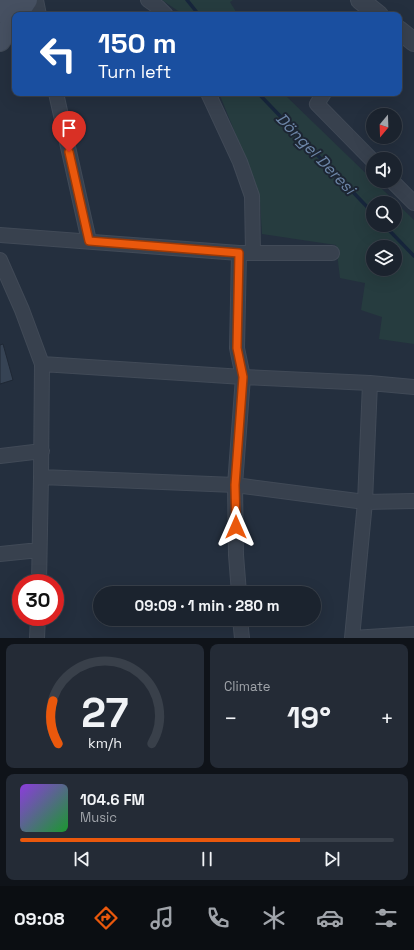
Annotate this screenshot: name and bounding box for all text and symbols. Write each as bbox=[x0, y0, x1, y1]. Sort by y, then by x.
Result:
text: 150 m bbox=[98, 25, 177, 61]
icon: left bbox=[32, 28, 84, 80]
text: Turn left bbox=[98, 60, 171, 83]
water label: Döngel Deresi bbox=[271, 108, 361, 200]
north arrow bbox=[366, 108, 402, 144]
map controls bbox=[366, 108, 402, 276]
pin bbox=[52, 111, 86, 152]
icon: arrive bbox=[58, 117, 80, 139]
button: sound bbox=[366, 152, 402, 188]
button: search bbox=[366, 196, 402, 232]
button: layers bbox=[366, 240, 402, 276]
position arrow bbox=[215, 506, 257, 548]
speed limit sign: 30 bbox=[12, 574, 64, 626]
text: 09:09 · 1 min · 280 m bbox=[134, 596, 280, 615]
text: Climate bbox=[224, 678, 270, 695]
text: 27 bbox=[81, 686, 129, 739]
text: 19° bbox=[287, 698, 331, 737]
text: − bbox=[224, 704, 238, 732]
text: + bbox=[380, 704, 394, 732]
text: km/h bbox=[88, 734, 122, 752]
text: 104.6 FM bbox=[80, 790, 145, 809]
text: Music bbox=[80, 809, 117, 826]
icon: previous bbox=[71, 848, 93, 870]
icon: pause bbox=[196, 848, 218, 870]
icon: next bbox=[321, 848, 343, 870]
icon: directions bbox=[92, 904, 120, 932]
icon: music bbox=[148, 904, 176, 932]
icon: phone bbox=[204, 904, 232, 932]
icon: climate bbox=[260, 904, 288, 932]
icon: car bbox=[316, 904, 344, 932]
icon: filters bbox=[372, 904, 400, 932]
text: 09:08 bbox=[14, 907, 65, 930]

